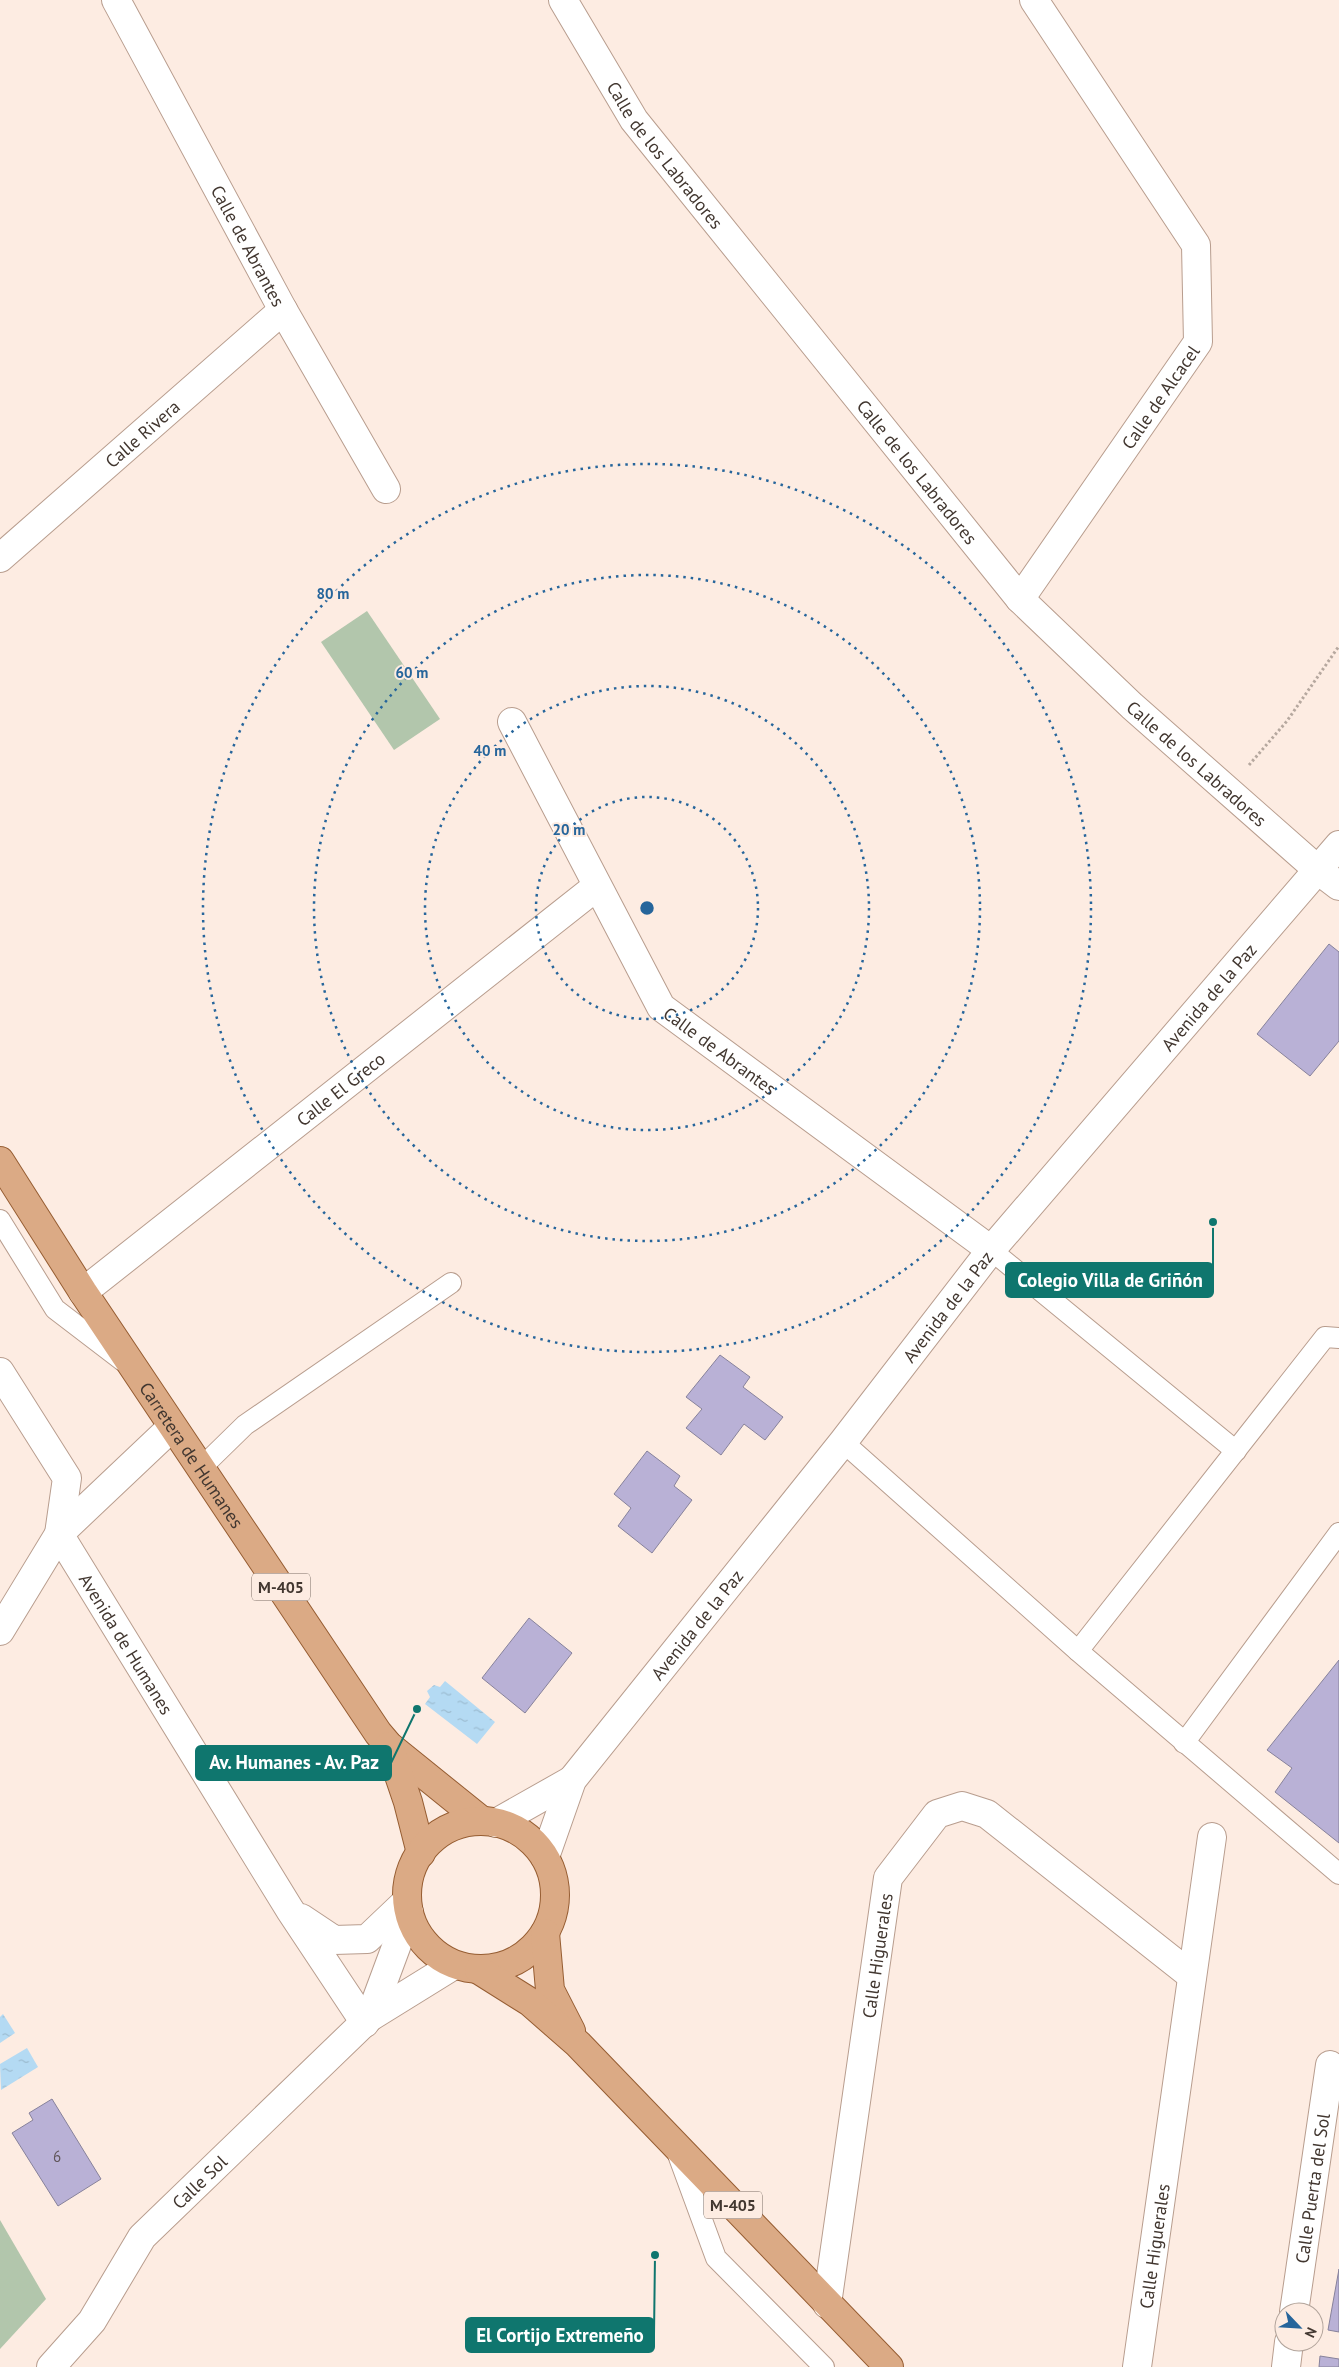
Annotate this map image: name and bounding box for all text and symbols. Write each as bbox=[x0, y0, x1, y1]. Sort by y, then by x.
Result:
street label: Calle de los Labradores bbox=[602, 77, 728, 233]
street label: Calle de Abrantes bbox=[206, 181, 290, 310]
street label: Calle de Alcacel bbox=[1116, 340, 1205, 453]
street label: Calle Rivera bbox=[100, 395, 184, 472]
street label: Calle de los Labradores bbox=[852, 395, 983, 549]
text: 80 m bbox=[317, 584, 349, 603]
text: 60 m bbox=[396, 663, 428, 682]
street label: Calle de los Labradores bbox=[1122, 695, 1272, 831]
text: 40 m bbox=[474, 741, 506, 760]
text: 20 m bbox=[553, 820, 585, 839]
centre of rings bbox=[638, 899, 656, 917]
street label: Avenida de la Paz bbox=[1156, 938, 1261, 1055]
street label: Calle de Abrantes bbox=[659, 1001, 781, 1100]
street label: Calle El Greco bbox=[291, 1047, 389, 1131]
street label: Avenida de la Paz bbox=[897, 1246, 998, 1367]
callout: Colegio Villa de Griñón bbox=[1006, 1263, 1213, 1297]
text: Colegio Villa de Griñón bbox=[1017, 1268, 1203, 1292]
street label: Carretera de Humanes bbox=[135, 1377, 249, 1532]
street label: Avenida de la Paz bbox=[646, 1565, 748, 1684]
street label: Avenida de Humanes bbox=[75, 1569, 179, 1719]
road number: M-405 bbox=[252, 1574, 310, 1600]
callout: Av. Humanes - Av. Paz bbox=[196, 1746, 391, 1780]
text: Av. Humanes - Av. Paz bbox=[209, 1750, 379, 1774]
street label: Calle Higuerales bbox=[857, 1892, 897, 2020]
street label: Calle Puerta del Sol bbox=[1290, 2111, 1334, 2265]
house number: 6 bbox=[53, 2147, 61, 2166]
street label: Calle Sol bbox=[167, 2149, 232, 2214]
street label: Calle Higuerales bbox=[1134, 2182, 1174, 2310]
road number: M-405 bbox=[704, 2192, 762, 2218]
north arrow bbox=[1274, 2302, 1324, 2352]
callout: El Cortijo Extremeño bbox=[466, 2318, 654, 2352]
text: El Cortijo Extremeño bbox=[476, 2323, 644, 2347]
text: N bbox=[1301, 2325, 1321, 2340]

